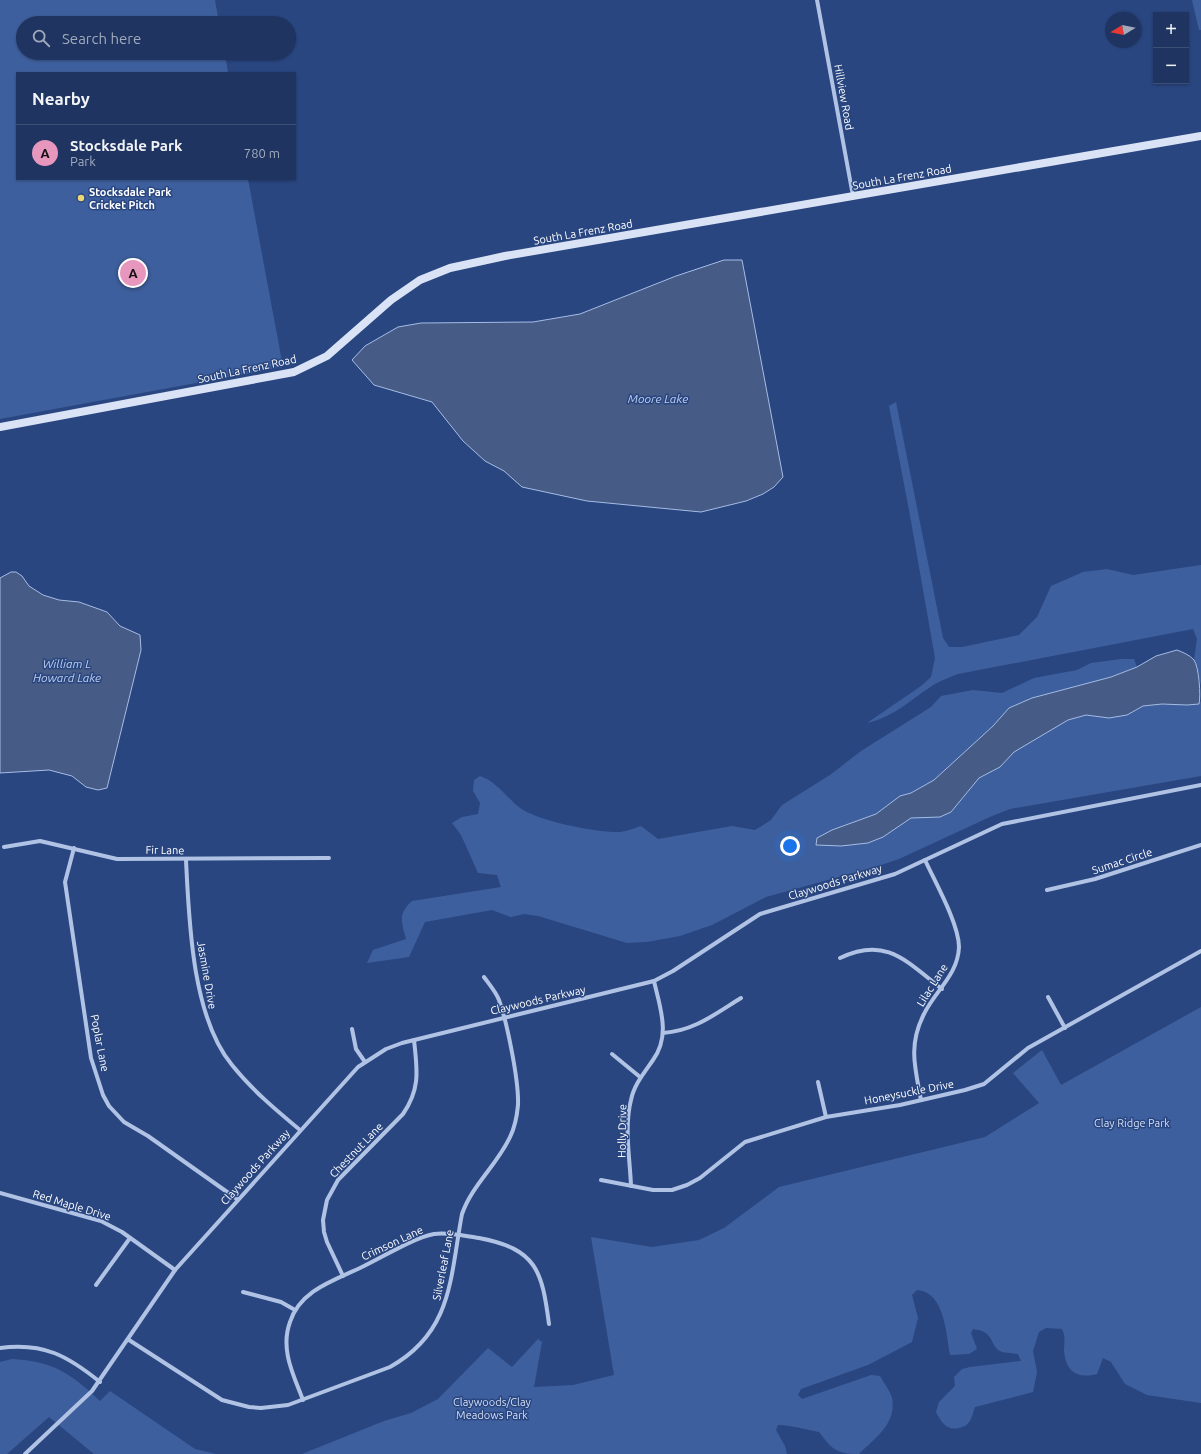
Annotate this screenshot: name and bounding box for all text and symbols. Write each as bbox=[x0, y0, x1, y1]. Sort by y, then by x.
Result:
north arrow bbox=[1105, 12, 1141, 48]
map controls bbox=[1153, 12, 1189, 84]
button: + bbox=[1153, 12, 1189, 48]
search box bbox=[16, 16, 296, 60]
icon: search bbox=[30, 27, 52, 49]
text: Search here bbox=[62, 30, 141, 47]
button: − bbox=[1153, 48, 1189, 84]
street label: Hillview Road bbox=[832, 63, 856, 131]
text: Nearby bbox=[32, 89, 90, 108]
text: Stocksdale Park bbox=[70, 137, 182, 154]
text: A bbox=[40, 146, 50, 160]
text: 780 m bbox=[244, 146, 280, 160]
text: Park bbox=[70, 154, 96, 168]
street label: South La Frenz Road bbox=[852, 162, 952, 192]
place label: Stocksdale Park Cricket Pitch bbox=[89, 186, 172, 211]
marker: Stocksdale Park Cricket Pitch bbox=[76, 193, 86, 203]
street label: South La Frenz Road bbox=[533, 217, 633, 247]
pin: A bbox=[120, 258, 146, 288]
street label: South La Frenz Road bbox=[197, 353, 297, 385]
water label: Moore Lake bbox=[628, 392, 688, 405]
water label: William L Howard Lake bbox=[33, 657, 101, 684]
your location bbox=[780, 836, 800, 856]
street label: Fir Lane bbox=[146, 844, 184, 856]
street label: Sumac Circle bbox=[1090, 846, 1154, 876]
street label: Claywoods Parkway bbox=[787, 862, 884, 902]
street label: Jasmine Drive bbox=[195, 940, 219, 1010]
street label: Lilac Lane bbox=[914, 961, 950, 1009]
street label: Claywoods Parkway bbox=[489, 983, 587, 1017]
street label: Poplar Lane bbox=[89, 1013, 111, 1073]
street label: Honeysuckle Drive bbox=[863, 1077, 955, 1107]
street label: Holly Drive bbox=[616, 1104, 628, 1158]
park label: Clay Ridge Park bbox=[1094, 1117, 1170, 1129]
street label: Chestnut Lane bbox=[327, 1120, 385, 1180]
street label: Claywoods Parkway bbox=[218, 1126, 292, 1207]
street label: Red Maple Drive bbox=[32, 1187, 112, 1223]
street label: Crimson Lane bbox=[359, 1223, 425, 1263]
street label: Silverleaf Lane bbox=[430, 1229, 456, 1301]
park label: Claywoods/Clay Meadows Park bbox=[453, 1396, 532, 1421]

